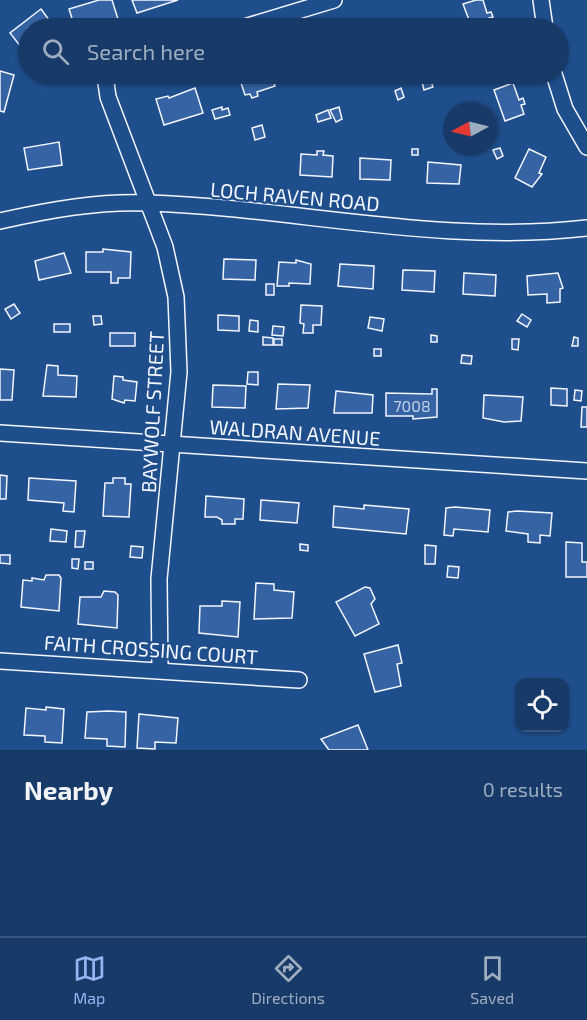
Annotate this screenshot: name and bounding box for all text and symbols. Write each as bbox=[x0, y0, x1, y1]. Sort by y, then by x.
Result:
search box bbox=[18, 18, 569, 84]
icon: search bbox=[39, 35, 72, 68]
text: Search here bbox=[87, 38, 205, 64]
north arrow bbox=[443, 102, 497, 156]
street label: LOCH RAVEN ROAD bbox=[209, 177, 381, 215]
street label: BAYWOLF STREET bbox=[136, 330, 168, 493]
house number: 7008 bbox=[393, 396, 431, 415]
street label: WALDRAN AVENUE bbox=[209, 414, 381, 450]
street label: FAITH CROSSING COURT bbox=[43, 630, 259, 668]
map controls bbox=[515, 678, 569, 732]
button: locate bbox=[515, 678, 569, 732]
text: Nearby bbox=[24, 774, 113, 805]
text: 0 results bbox=[483, 777, 563, 801]
tab: Map bbox=[73, 952, 106, 1007]
tab: Directions bbox=[251, 952, 325, 1007]
tab: Saved bbox=[470, 952, 514, 1007]

